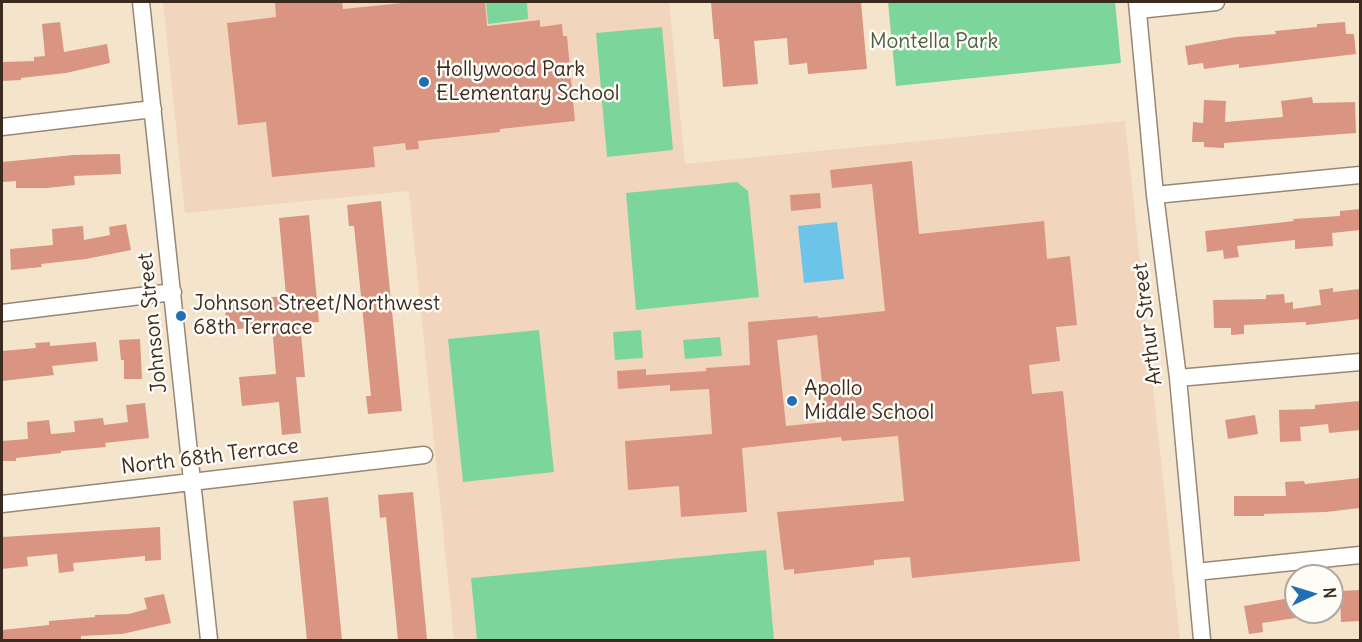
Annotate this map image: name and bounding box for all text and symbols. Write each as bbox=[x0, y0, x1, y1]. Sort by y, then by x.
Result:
park label: Montella Park bbox=[870, 29, 998, 55]
place label: Hollywood Park ELementary School bbox=[436, 57, 619, 107]
marker: Hollywood Park ELementary School bbox=[417, 75, 431, 89]
street label: Johnson Street bbox=[133, 251, 173, 395]
street label: Arthur Street bbox=[1128, 261, 1168, 387]
place label: Johnson Street/Northwest 68th Terrace bbox=[193, 291, 440, 341]
marker: Johnson Street/Northwest 68th Terrace bbox=[174, 309, 188, 323]
place label: Apollo Middle School bbox=[804, 376, 934, 426]
marker: Apollo Middle School bbox=[785, 394, 799, 408]
street label: North 68th Terrace bbox=[120, 434, 300, 480]
north arrow bbox=[1284, 564, 1344, 624]
text: N bbox=[1320, 587, 1340, 599]

